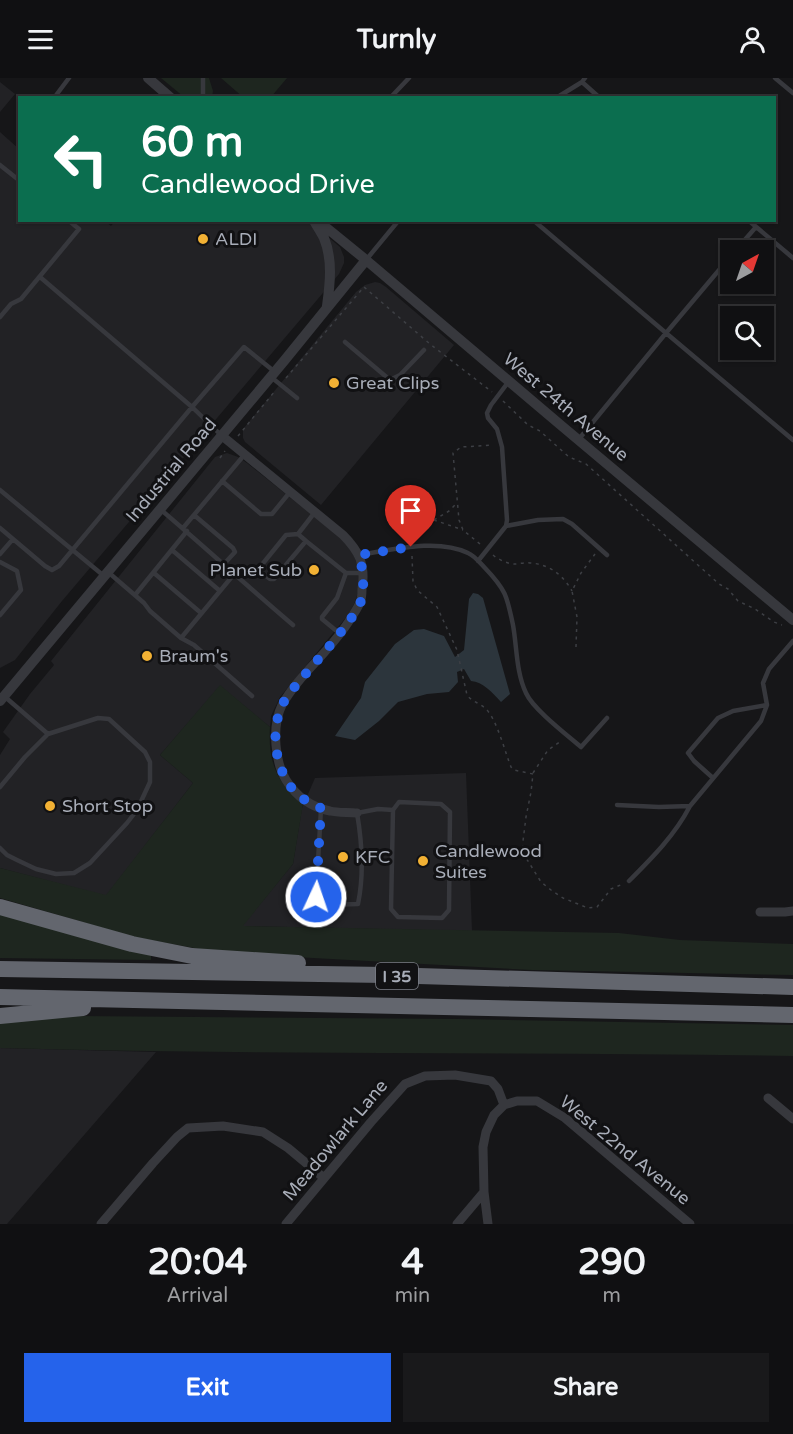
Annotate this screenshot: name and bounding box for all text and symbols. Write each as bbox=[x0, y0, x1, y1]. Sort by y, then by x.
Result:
icon: menu bbox=[24, 23, 57, 56]
text: Turnly bbox=[357, 23, 436, 56]
icon: person bbox=[736, 23, 769, 56]
text: 60 m bbox=[141, 117, 243, 168]
icon: left bbox=[42, 120, 120, 198]
text: Candlewood Drive bbox=[141, 168, 375, 201]
place label: ALDI bbox=[215, 228, 257, 250]
marker: ALDI bbox=[196, 232, 210, 246]
north arrow bbox=[720, 240, 774, 294]
map controls bbox=[720, 240, 774, 360]
button: search bbox=[720, 306, 774, 360]
street label: West 24th Avenue bbox=[499, 348, 633, 466]
place label: Great Clips bbox=[346, 372, 439, 394]
marker: Great Clips bbox=[327, 376, 341, 390]
street label: Industrial Road bbox=[121, 413, 221, 527]
pin bbox=[385, 485, 436, 547]
icon: arrive bbox=[394, 494, 427, 527]
place label: Planet Sub bbox=[209, 559, 302, 581]
marker: Planet Sub bbox=[307, 563, 321, 577]
place label: Braum's bbox=[159, 645, 228, 667]
marker: Braum's bbox=[140, 649, 154, 663]
place label: Short Stop bbox=[62, 795, 153, 817]
marker: Short Stop bbox=[43, 799, 57, 813]
place label: Candlewood Suites bbox=[435, 840, 542, 883]
place label: KFC bbox=[355, 846, 390, 868]
marker: KFC bbox=[336, 850, 350, 864]
marker: Candlewood Suites bbox=[416, 854, 430, 868]
position arrow bbox=[284, 865, 348, 929]
road number: I 35 bbox=[376, 963, 418, 989]
street label: Meadowlark Lane bbox=[278, 1075, 392, 1205]
street label: West 22nd Avenue bbox=[555, 1091, 695, 1209]
text: 20:04 bbox=[147, 1241, 247, 1284]
text: 4 bbox=[401, 1241, 424, 1284]
text: 290 bbox=[578, 1241, 646, 1284]
text: Arrival bbox=[166, 1284, 228, 1308]
text: min bbox=[395, 1284, 430, 1308]
text: m bbox=[602, 1284, 621, 1308]
button: Exit bbox=[24, 1353, 391, 1422]
button: Share bbox=[403, 1353, 769, 1422]

